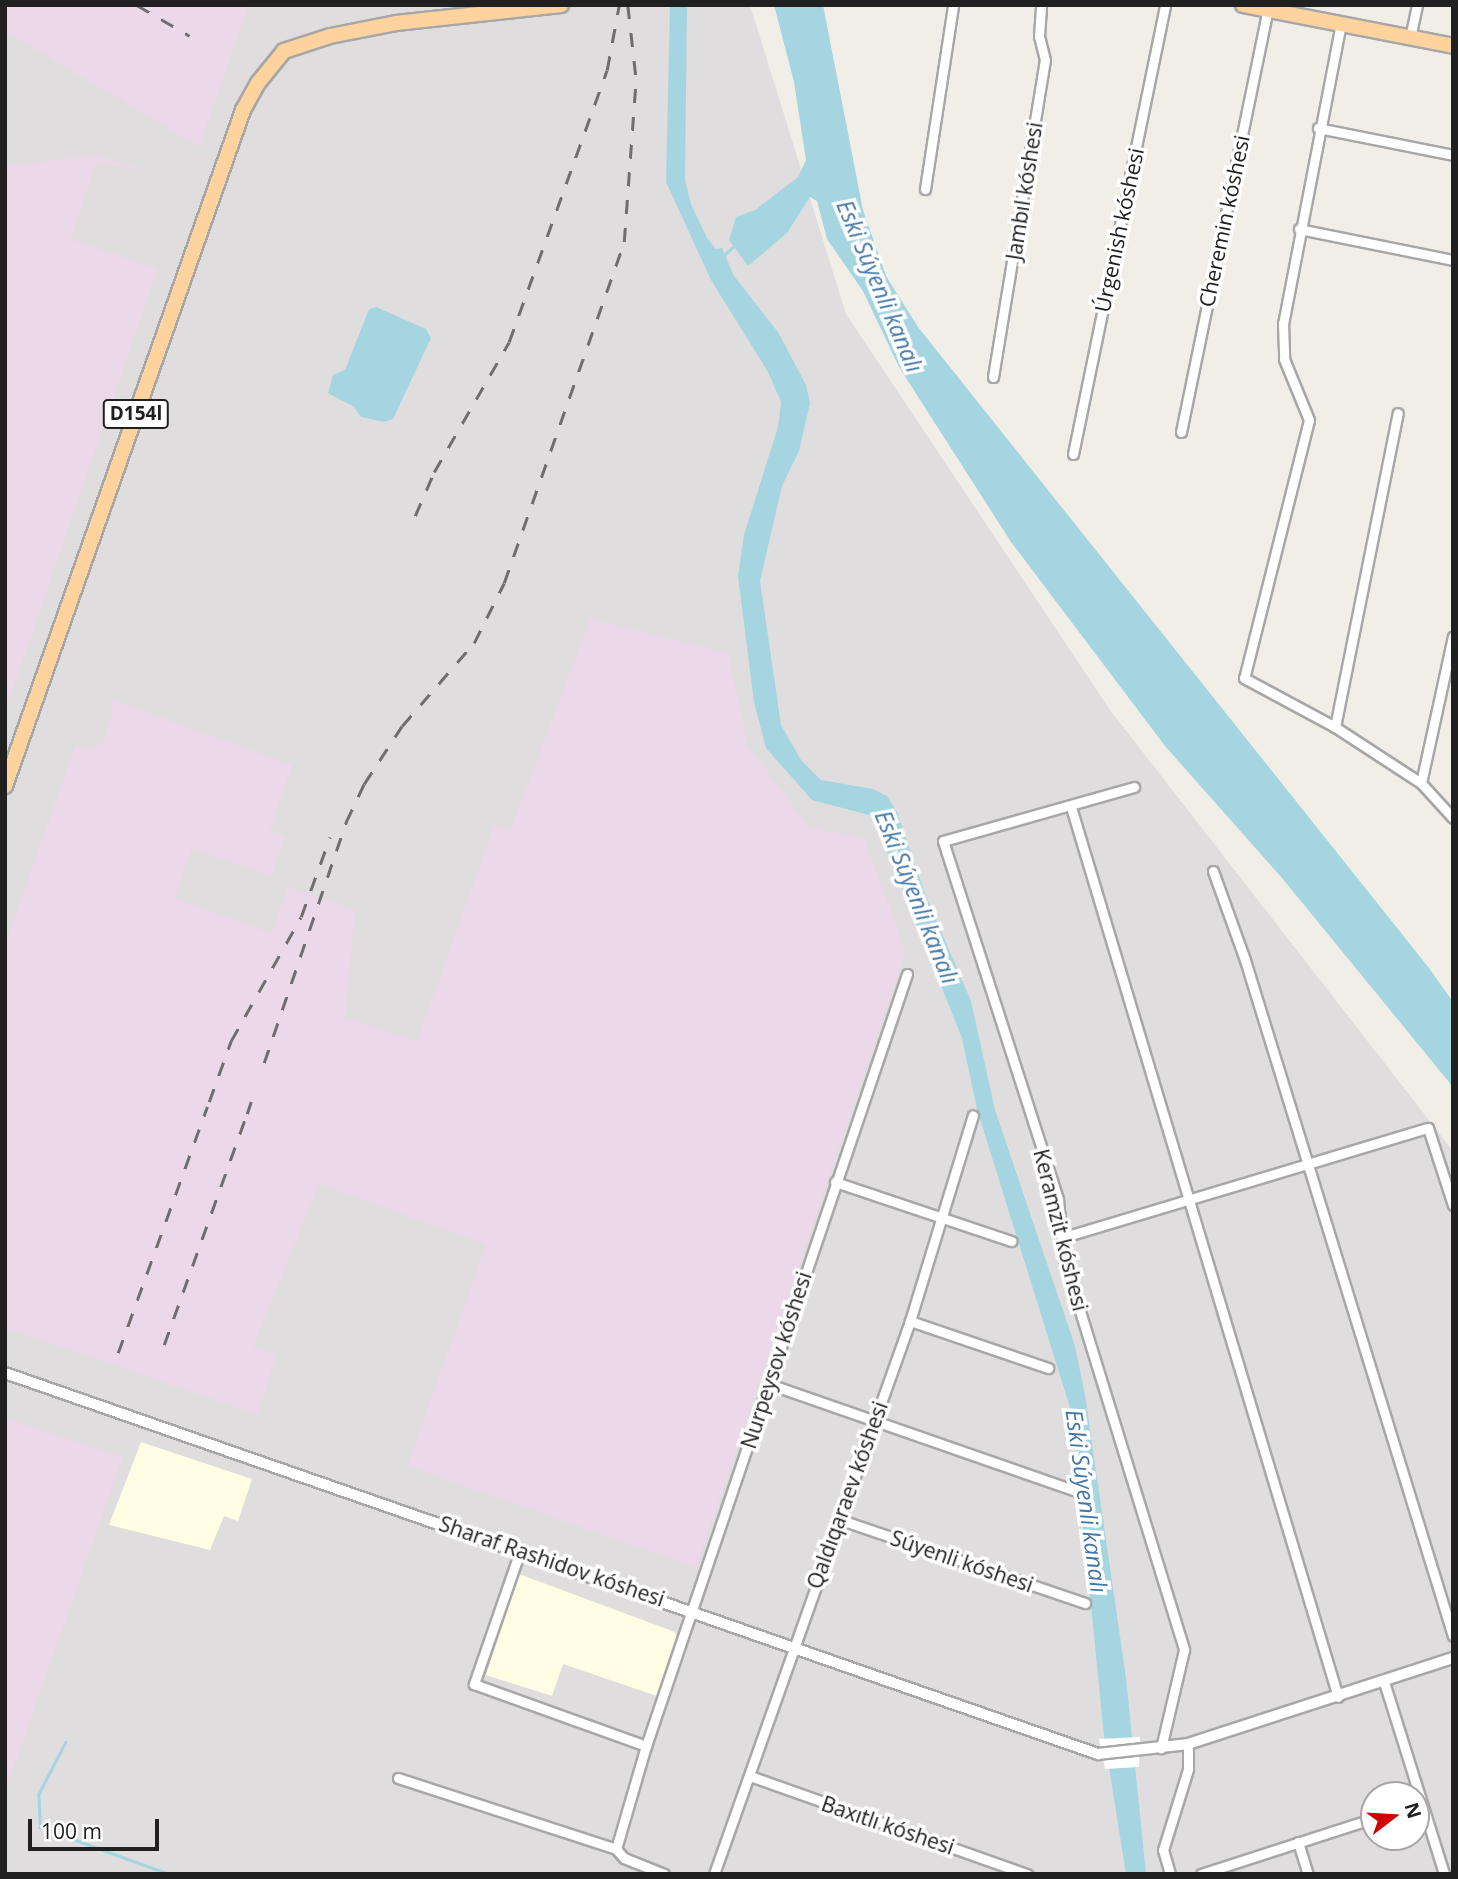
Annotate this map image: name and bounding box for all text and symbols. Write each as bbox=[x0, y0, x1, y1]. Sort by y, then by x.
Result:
street label: Jambıl kóshesi bbox=[1001, 120, 1047, 262]
street label: Cheremin kóshesi bbox=[1193, 133, 1255, 309]
street label: Úrgenish kóshesi bbox=[1089, 146, 1149, 314]
water label: Eski Súyenli kanalı bbox=[831, 196, 929, 376]
road number: D154l bbox=[103, 398, 169, 430]
water label: Eski Súyenli kanalı bbox=[870, 806, 964, 988]
street label: Keramzit kóshesi bbox=[1029, 1146, 1093, 1314]
street label: Nurpeysov kóshesi bbox=[735, 1268, 817, 1452]
street label: Qaldıqaraev kóshesi bbox=[801, 1398, 893, 1592]
water label: Eski Súyenli kanalı bbox=[1060, 1408, 1114, 1594]
street label: Sharaf Rashidov kóshesi bbox=[436, 1511, 668, 1611]
street label: Súyenli kóshesi bbox=[887, 1525, 1037, 1597]
north arrow bbox=[1360, 1781, 1430, 1851]
street label: Baxıtlı kóshesi bbox=[818, 1791, 958, 1859]
text: N bbox=[1398, 1799, 1428, 1822]
scale bar bbox=[32, 1806, 163, 1850]
text: 100 m bbox=[41, 1817, 102, 1845]

